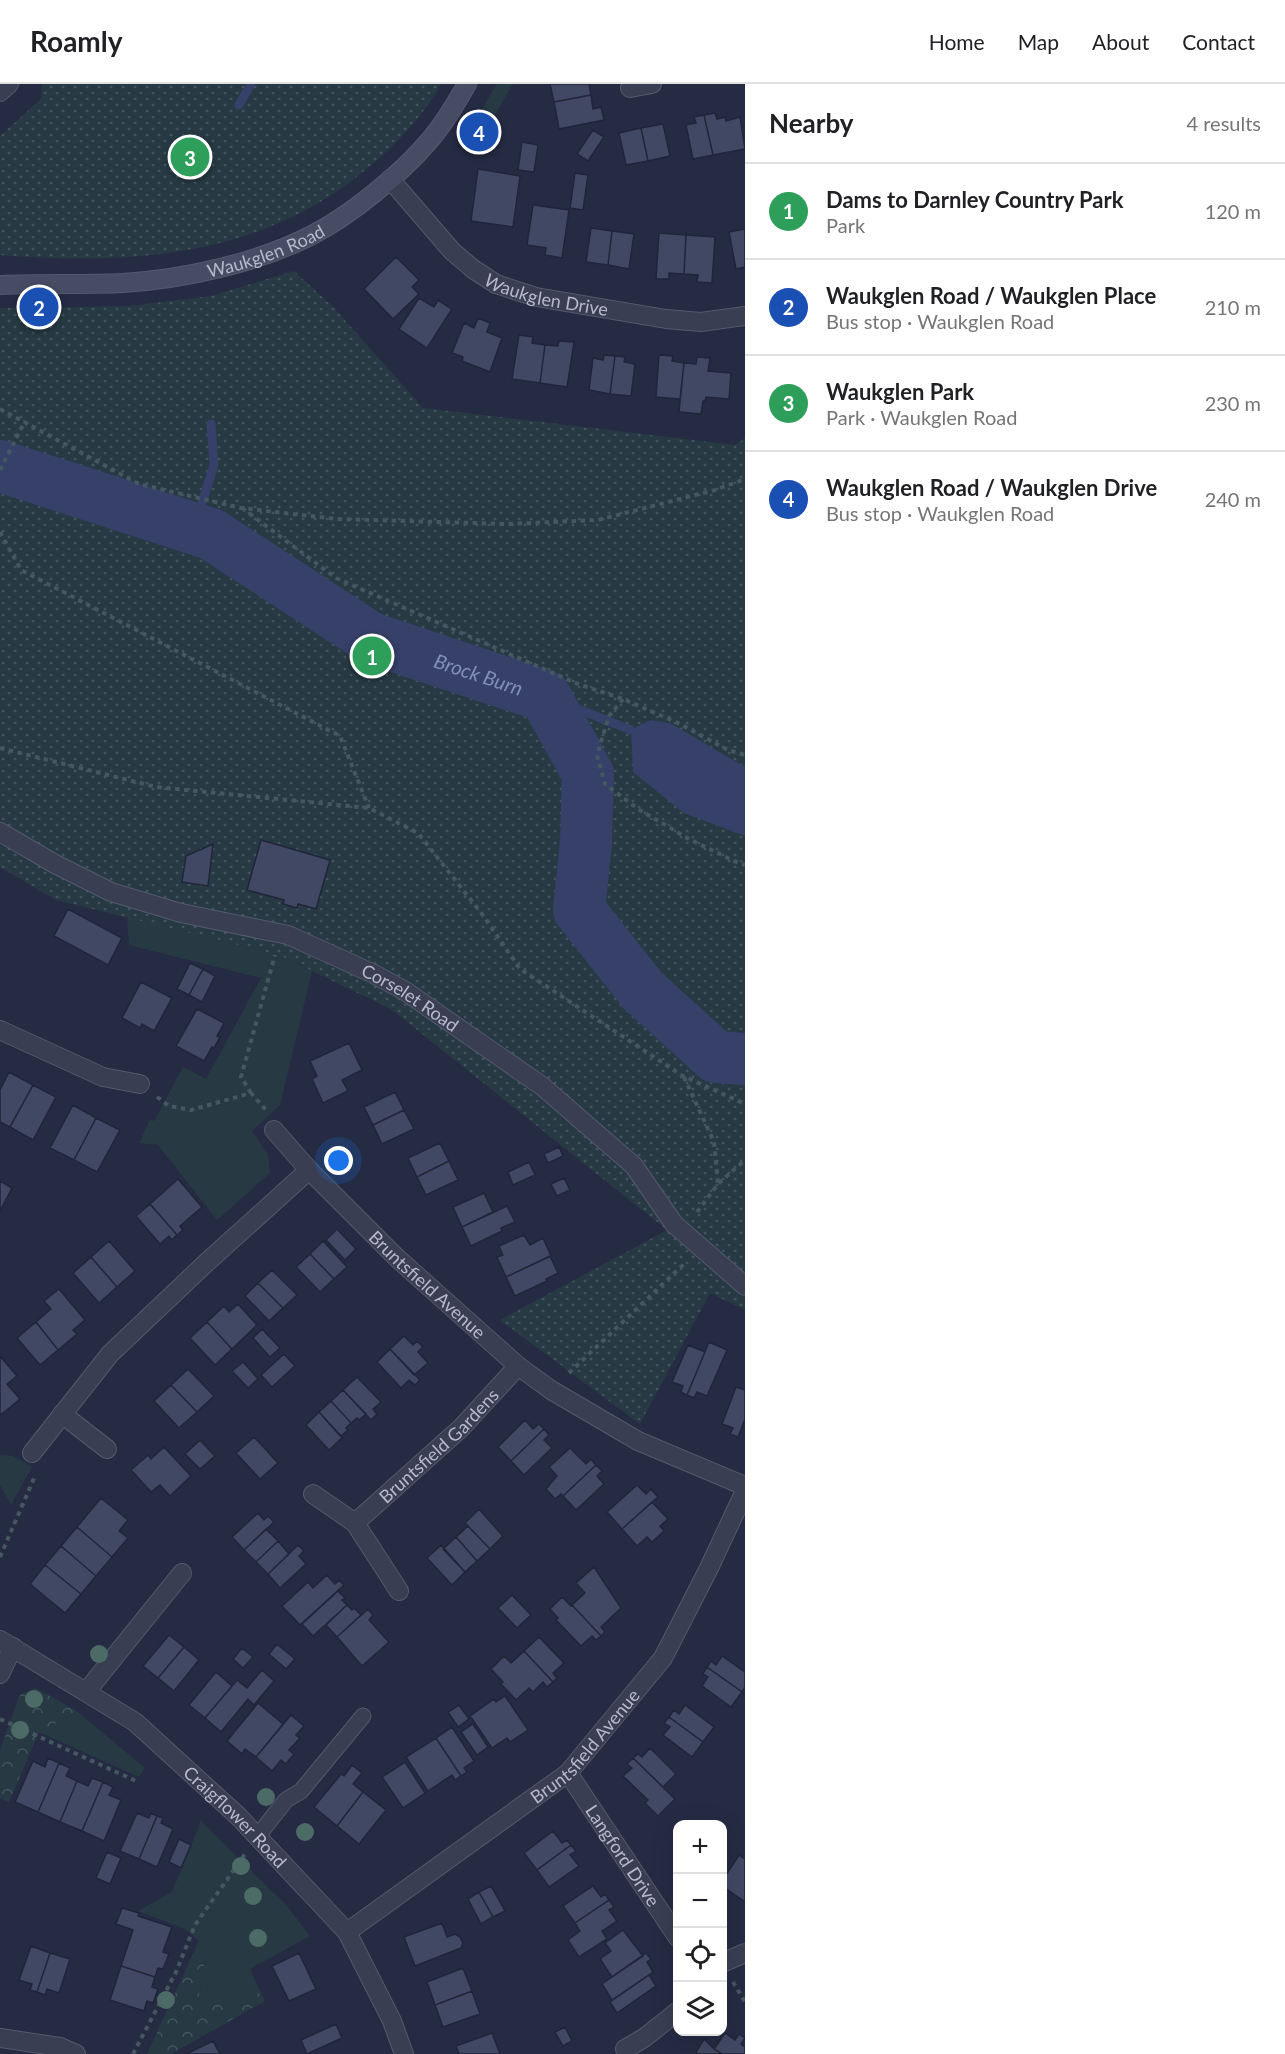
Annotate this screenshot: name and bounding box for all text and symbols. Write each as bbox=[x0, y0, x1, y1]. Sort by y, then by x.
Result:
text: Roamly bbox=[30, 24, 123, 58]
text: Home bbox=[929, 29, 985, 54]
text: Map bbox=[1018, 29, 1059, 54]
text: About bbox=[1092, 29, 1149, 54]
text: Contact bbox=[1182, 29, 1255, 54]
text: Nearby bbox=[769, 107, 854, 139]
pin: 4 bbox=[460, 110, 498, 154]
text: 4 results bbox=[1186, 111, 1261, 135]
pin: 3 bbox=[170, 134, 210, 180]
text: Dams to Darnley Country Park bbox=[826, 186, 1124, 213]
text: 1 bbox=[783, 199, 794, 223]
text: 120 m bbox=[1205, 199, 1261, 223]
text: Park bbox=[826, 213, 865, 237]
street label: Waukglen Road bbox=[205, 220, 328, 282]
street label: Waukglen Drive bbox=[480, 269, 610, 320]
text: Waukglen Road / Waukglen Place bbox=[826, 282, 1156, 309]
pin: 2 bbox=[20, 284, 58, 330]
text: 2 bbox=[783, 295, 794, 319]
text: 210 m bbox=[1205, 295, 1261, 319]
text: Bus stop · Waukglen Road bbox=[826, 309, 1054, 333]
text: Waukglen Park bbox=[826, 378, 974, 405]
text: 3 bbox=[783, 391, 794, 415]
text: 230 m bbox=[1205, 391, 1261, 415]
text: Park · Waukglen Road bbox=[826, 405, 1017, 429]
text: Waukglen Road / Waukglen Drive bbox=[826, 474, 1157, 501]
text: 4 bbox=[783, 487, 794, 511]
text: 240 m bbox=[1205, 487, 1261, 511]
text: Bus stop · Waukglen Road bbox=[826, 501, 1054, 525]
pin: 1 bbox=[352, 634, 392, 678]
water label: Brock Burn bbox=[431, 648, 526, 700]
street label: Corselet Road bbox=[358, 959, 463, 1036]
your location bbox=[324, 1146, 353, 1175]
street label: Bruntsfield Avenue bbox=[365, 1226, 490, 1343]
street label: Bruntsfield Gardens bbox=[374, 1384, 503, 1507]
street label: Bruntsfield Avenue bbox=[526, 1684, 644, 1808]
street label: Craigflower Road bbox=[179, 1761, 292, 1872]
street label: Langford Drive bbox=[581, 1800, 665, 1910]
map controls bbox=[673, 1820, 727, 2036]
button: + bbox=[673, 1820, 727, 1874]
button: − bbox=[673, 1874, 727, 1928]
button: locate bbox=[673, 1928, 727, 1982]
button: layers bbox=[673, 1982, 727, 2036]

